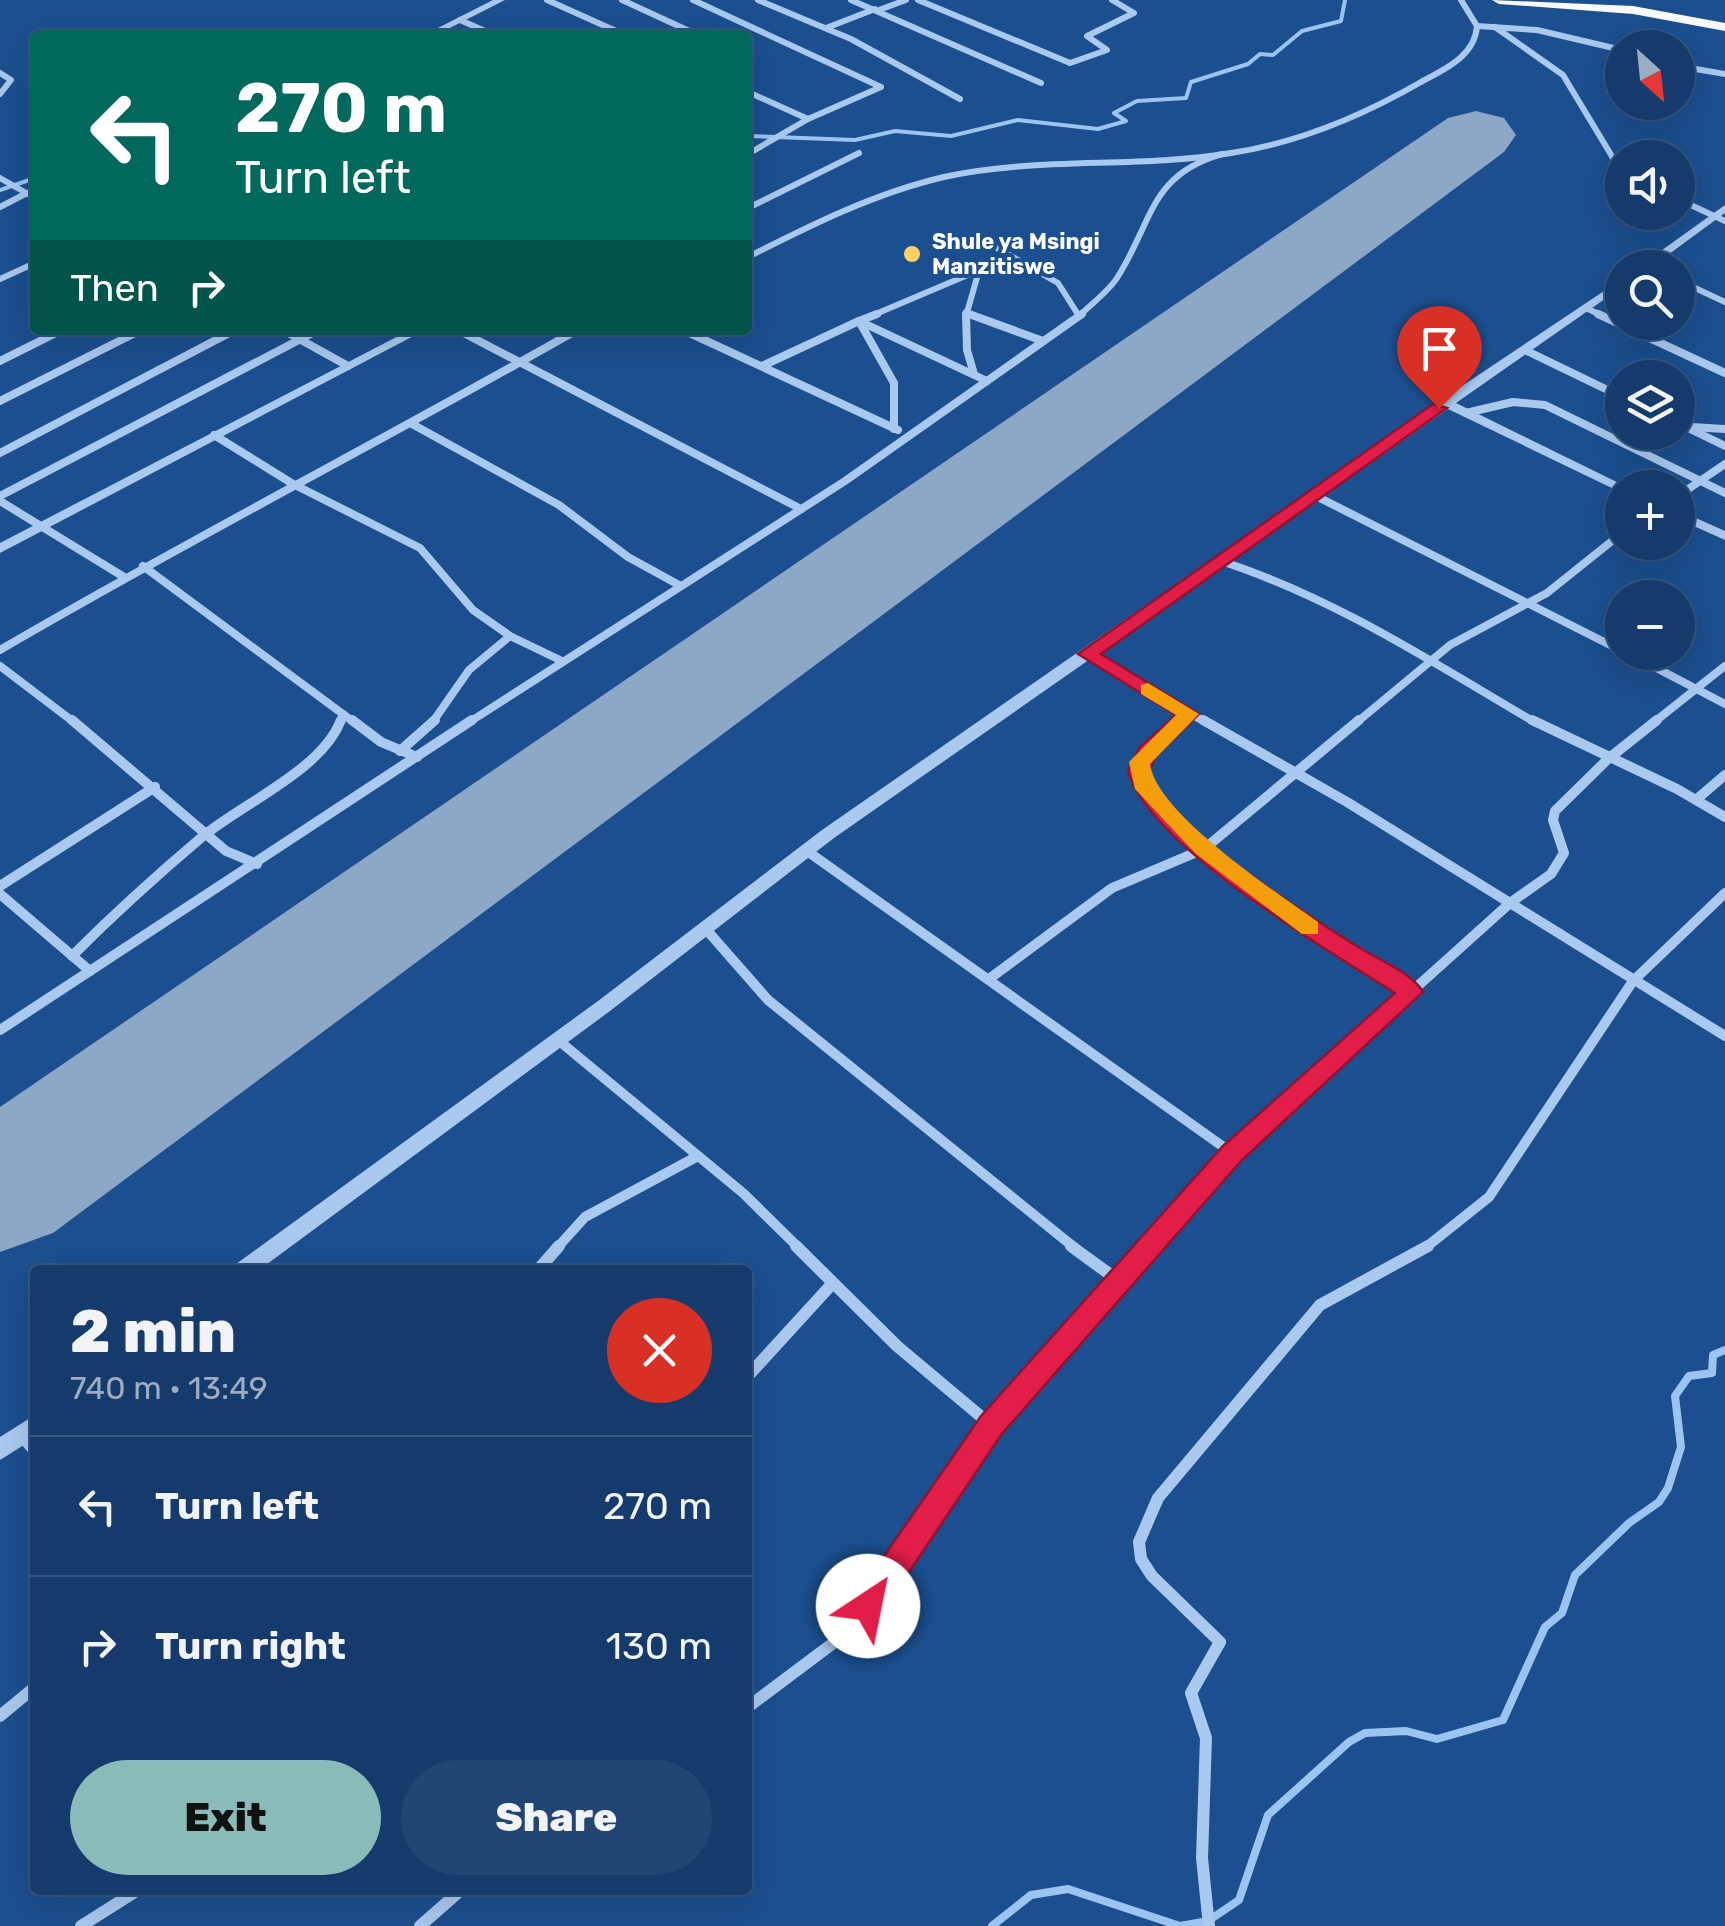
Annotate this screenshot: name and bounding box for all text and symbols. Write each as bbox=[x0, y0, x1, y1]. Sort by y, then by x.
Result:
north arrow bbox=[1605, 30, 1695, 120]
map controls bbox=[1605, 30, 1695, 670]
text: 270 m bbox=[235, 67, 447, 150]
icon: left bbox=[70, 70, 200, 200]
button: sound bbox=[1605, 140, 1695, 230]
text: Turn left bbox=[235, 151, 411, 204]
place label: Shule ya Msingi Manzitiswe bbox=[932, 228, 1100, 280]
marker: Shule ya Msingi Manzitiswe bbox=[901, 243, 923, 265]
button: search bbox=[1605, 250, 1695, 340]
icon: right bbox=[179, 260, 234, 315]
text: Then bbox=[70, 265, 159, 311]
pin bbox=[1397, 306, 1482, 409]
icon: arrive bbox=[1412, 321, 1467, 376]
button: layers bbox=[1605, 360, 1695, 450]
button: + bbox=[1605, 470, 1695, 560]
button: − bbox=[1605, 580, 1695, 670]
text: 2 min bbox=[70, 1296, 236, 1367]
button: close bbox=[607, 1298, 712, 1403]
text: 740 m · 13:49 bbox=[70, 1369, 268, 1407]
icon: left bbox=[70, 1479, 125, 1534]
text: Turn left bbox=[155, 1483, 319, 1529]
text: 270 m bbox=[603, 1483, 712, 1529]
position arrow bbox=[816, 1554, 920, 1658]
icon: right bbox=[70, 1619, 125, 1674]
text: Turn right bbox=[155, 1623, 346, 1669]
text: 130 m bbox=[606, 1623, 712, 1669]
button: Exit bbox=[70, 1760, 381, 1875]
button: Share bbox=[401, 1760, 712, 1875]

